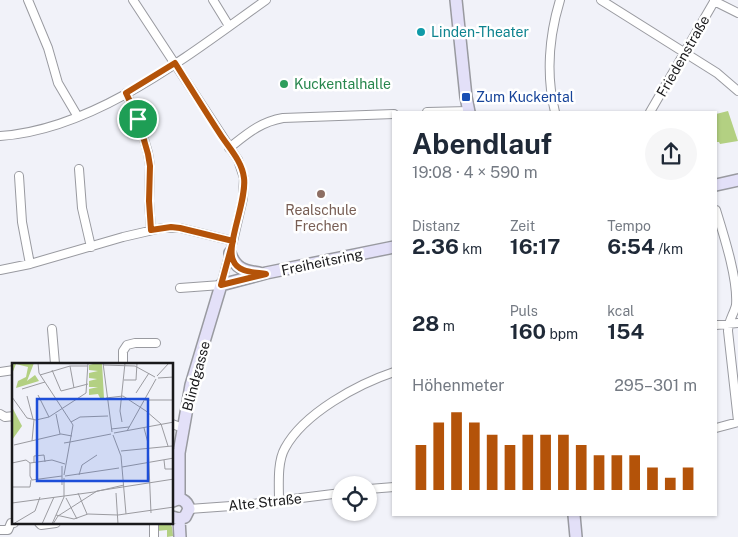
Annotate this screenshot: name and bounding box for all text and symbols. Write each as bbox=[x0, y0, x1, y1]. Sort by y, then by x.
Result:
street label: Friedenstraße bbox=[653, 13, 713, 99]
place label: Linden-Theater bbox=[431, 24, 529, 40]
marker: Linden-Theater bbox=[415, 26, 427, 38]
place label: Kuckentalhalle bbox=[294, 76, 391, 92]
marker: Kuckentalhalle bbox=[278, 78, 290, 90]
place label: Zum Kuckental bbox=[476, 89, 574, 105]
marker: Zum Kuckental bbox=[460, 91, 472, 103]
pin bbox=[117, 98, 159, 140]
icon: arrive bbox=[124, 105, 152, 133]
text: Abendlauf bbox=[412, 127, 552, 160]
button: share bbox=[645, 128, 697, 180]
text: 19:08 · 4 × 590 m bbox=[412, 163, 538, 182]
marker: Realschule Frechen bbox=[315, 188, 327, 200]
place label: Realschule Frechen bbox=[285, 202, 357, 234]
text: Distanz bbox=[412, 218, 460, 234]
text: Zeit bbox=[510, 218, 535, 234]
text: Tempo bbox=[607, 218, 651, 234]
text: 2.36 bbox=[412, 234, 459, 259]
text: 16:17 bbox=[510, 234, 560, 259]
text: 6:54 bbox=[607, 234, 655, 259]
text: km bbox=[459, 241, 482, 257]
text: /km bbox=[655, 241, 683, 257]
street label: Freiheitsring bbox=[280, 245, 365, 278]
text: Puls bbox=[510, 303, 538, 319]
text: kcal bbox=[607, 303, 634, 319]
text: 28 bbox=[412, 311, 439, 336]
text: m bbox=[439, 318, 455, 334]
text: 160 bbox=[510, 319, 546, 344]
text: 154 bbox=[607, 319, 644, 344]
text: bpm bbox=[546, 326, 578, 342]
street label: Blindgasse bbox=[179, 339, 213, 413]
inset map bbox=[12, 363, 174, 524]
text: Höhenmeter bbox=[412, 376, 505, 395]
text: 295–301 m bbox=[614, 376, 697, 395]
map controls bbox=[332, 476, 377, 521]
button: locate bbox=[332, 476, 377, 521]
street label: Alte Straße bbox=[227, 490, 303, 514]

